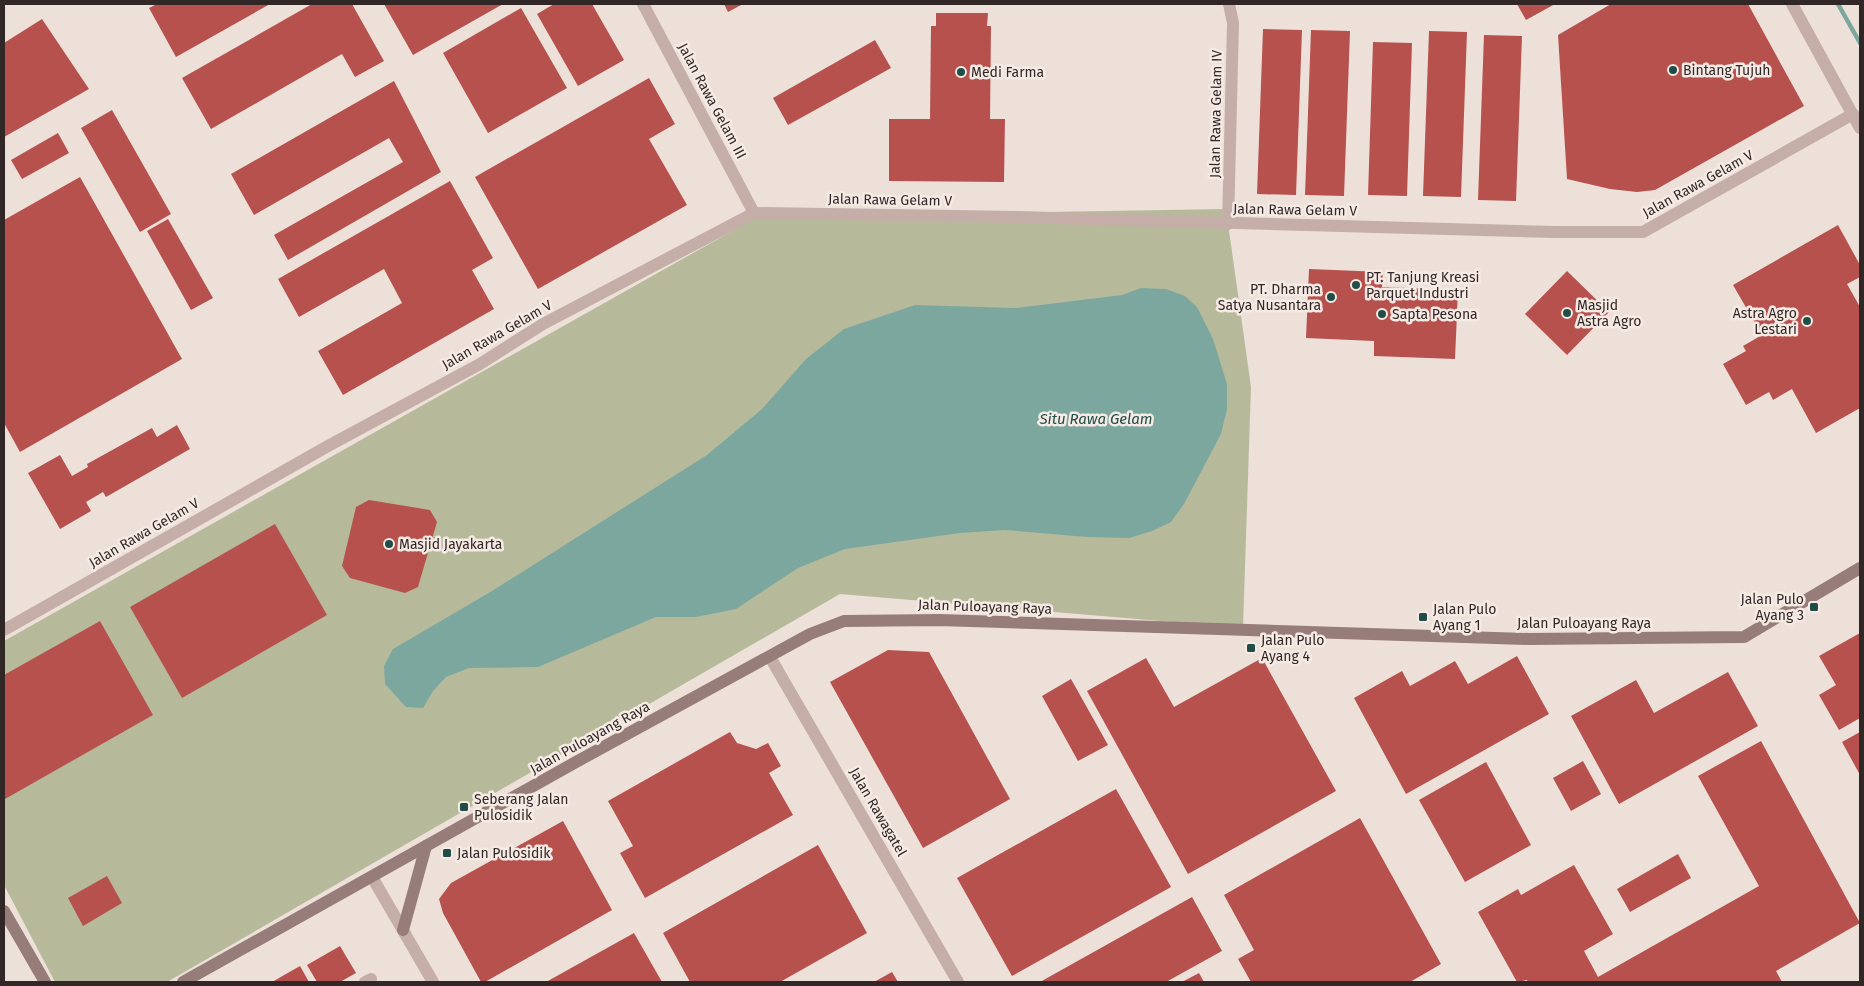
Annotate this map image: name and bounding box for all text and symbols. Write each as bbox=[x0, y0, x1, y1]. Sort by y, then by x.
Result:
street label: Jalan Rawa Gelam III bbox=[674, 40, 750, 162]
street label: Jalan Rawa Gelam IV bbox=[1206, 50, 1226, 178]
place label: Bintang Tujuh bbox=[1683, 62, 1771, 79]
place label: Medi Farma bbox=[971, 64, 1044, 81]
marker: Bintang Tujuh bbox=[1667, 64, 1679, 76]
marker: Medi Farma bbox=[955, 66, 967, 78]
street label: Jalan Rawa Gelam V bbox=[1640, 146, 1757, 221]
street label: Jalan Rawa Gelam V bbox=[828, 190, 952, 210]
street label: Jalan Rawa Gelam V bbox=[1233, 200, 1357, 220]
place label: PT. Tanjung Kreasi Parquet Industri bbox=[1366, 269, 1480, 302]
marker: PT. Tanjung Kreasi Parquet Industri bbox=[1350, 279, 1362, 291]
place label: PT. Dharma Satya Nusantara bbox=[1218, 281, 1321, 314]
marker: PT. Dharma Satya Nusantara bbox=[1325, 291, 1337, 303]
street label: Jalan Rawa Gelam V bbox=[439, 297, 555, 373]
place label: Masjid Astra Agro bbox=[1577, 297, 1641, 330]
place label: Astra Agro Lestari bbox=[1733, 305, 1797, 338]
place label: Sapta Pesona bbox=[1392, 306, 1478, 323]
marker: Masjid Astra Agro bbox=[1561, 307, 1573, 319]
marker: Sapta Pesona bbox=[1376, 308, 1388, 320]
marker: Astra Agro Lestari bbox=[1801, 315, 1813, 327]
water label: Situ Rawa Gelam bbox=[1038, 410, 1153, 428]
street label: Jalan Rawa Gelam V bbox=[86, 495, 202, 571]
place label: Masjid Jayakarta bbox=[399, 536, 502, 553]
marker: Masjid Jayakarta bbox=[383, 538, 395, 550]
place label: Jalan Pulo Ayang 3 bbox=[1741, 591, 1804, 624]
street label: Jalan Puloayang Raya bbox=[918, 596, 1052, 618]
place label: Jalan Pulo Ayang 1 bbox=[1433, 601, 1496, 634]
marker: Jalan Pulo Ayang 3 bbox=[1808, 601, 1820, 613]
marker: Jalan Pulo Ayang 1 bbox=[1417, 611, 1429, 623]
street label: Jalan Puloayang Raya bbox=[1517, 615, 1651, 632]
place label: Jalan Pulo Ayang 4 bbox=[1261, 632, 1324, 665]
marker: Jalan Pulo Ayang 4 bbox=[1245, 642, 1257, 654]
street label: Jalan Puloayang Raya bbox=[527, 698, 653, 778]
street label: Jalan Rawagatel bbox=[846, 765, 910, 859]
place label: Seberang Jalan Pulosidik bbox=[474, 791, 569, 824]
marker: Seberang Jalan Pulosidik bbox=[458, 801, 470, 813]
place label: Jalan Pulosidik bbox=[457, 845, 551, 862]
marker: Jalan Pulosidik bbox=[441, 847, 453, 859]

